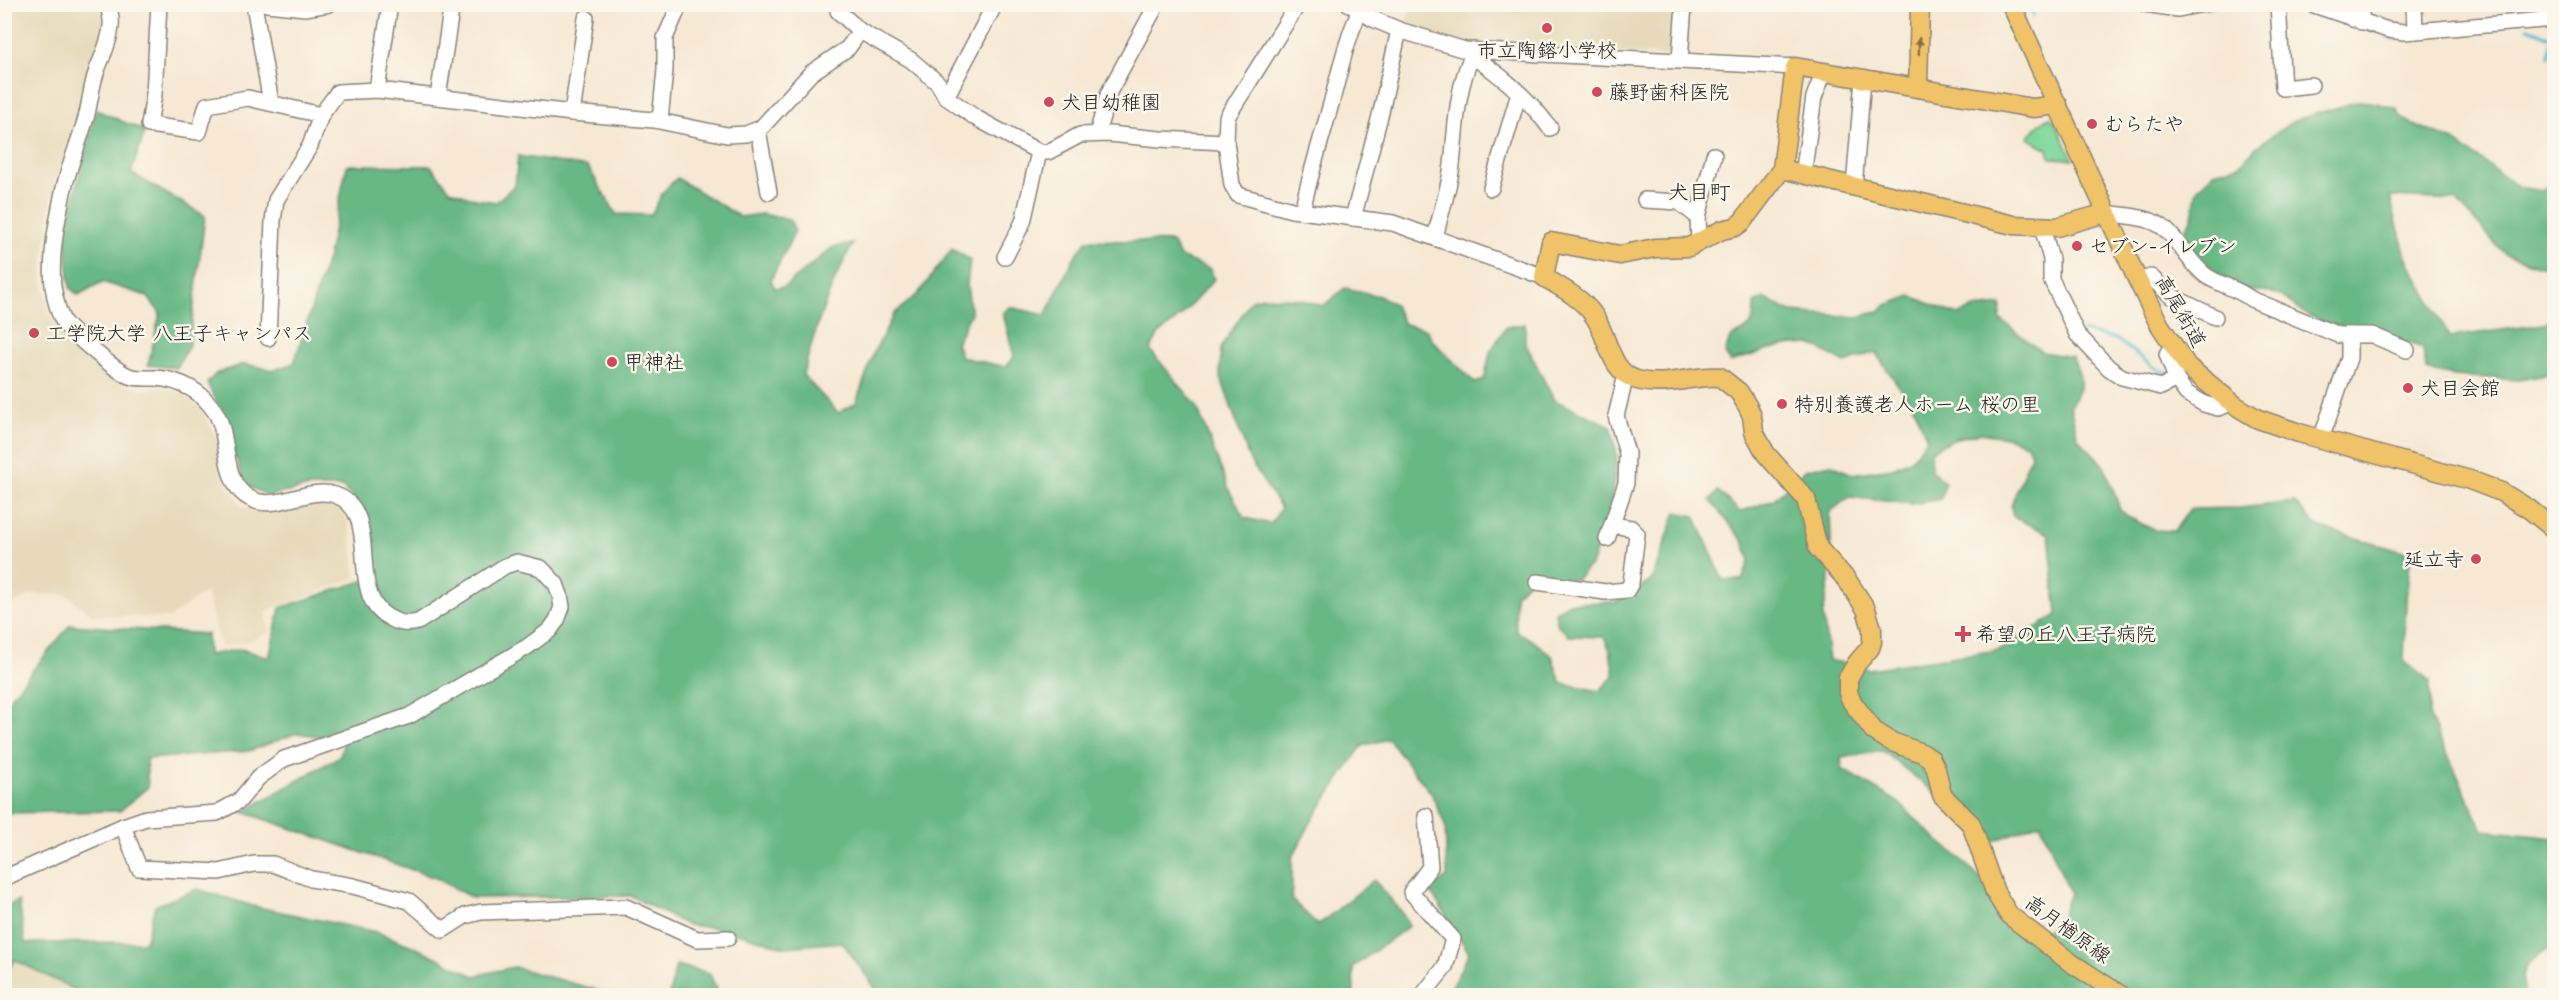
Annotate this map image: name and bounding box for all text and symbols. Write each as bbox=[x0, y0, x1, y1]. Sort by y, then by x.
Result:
marker: 市立陶鎔小学校 bbox=[1540, 21, 1554, 35]
one-way arrow bbox=[1914, 37, 1924, 56]
place label: 市立陶鎔小学校 bbox=[1477, 39, 1617, 62]
place label: 藤野歯科医院 bbox=[1609, 81, 1729, 104]
marker: 藤野歯科医院 bbox=[1590, 85, 1604, 99]
place label: 犬目幼稚園 bbox=[1061, 91, 1161, 114]
marker: 犬目幼稚園 bbox=[1042, 95, 1056, 109]
place label: むらたや bbox=[2104, 113, 2184, 136]
marker: むらたや bbox=[2085, 117, 2099, 131]
district label: 犬目町 bbox=[1668, 180, 1731, 204]
place label: セブン-イレブン bbox=[2089, 235, 2237, 258]
marker: セブン-イレブン bbox=[2070, 239, 2084, 253]
street label: 高尾街道 bbox=[2151, 271, 2211, 352]
place label: 工学院大学 八王子キャンパス bbox=[46, 322, 312, 345]
marker: 工学院大学 八王子キャンパス bbox=[27, 326, 41, 340]
place label: 甲神社 bbox=[624, 351, 684, 374]
marker: 甲神社 bbox=[605, 355, 619, 369]
place label: 犬目会館 bbox=[2420, 377, 2500, 400]
marker: 犬目会館 bbox=[2401, 381, 2415, 395]
place label: 特別養護老人ホーム 桜の里 bbox=[1794, 393, 2040, 416]
marker: 特別養護老人ホーム 桜の里 bbox=[1775, 397, 1789, 411]
place label: 延立寺 bbox=[2404, 548, 2464, 571]
marker: 延立寺 bbox=[2469, 552, 2483, 566]
place label: 希望の丘八王子病院 bbox=[1976, 623, 2156, 646]
marker: 希望の丘八王子病院 bbox=[1954, 625, 1972, 643]
street label: 高月楢原線 bbox=[2020, 891, 2115, 968]

